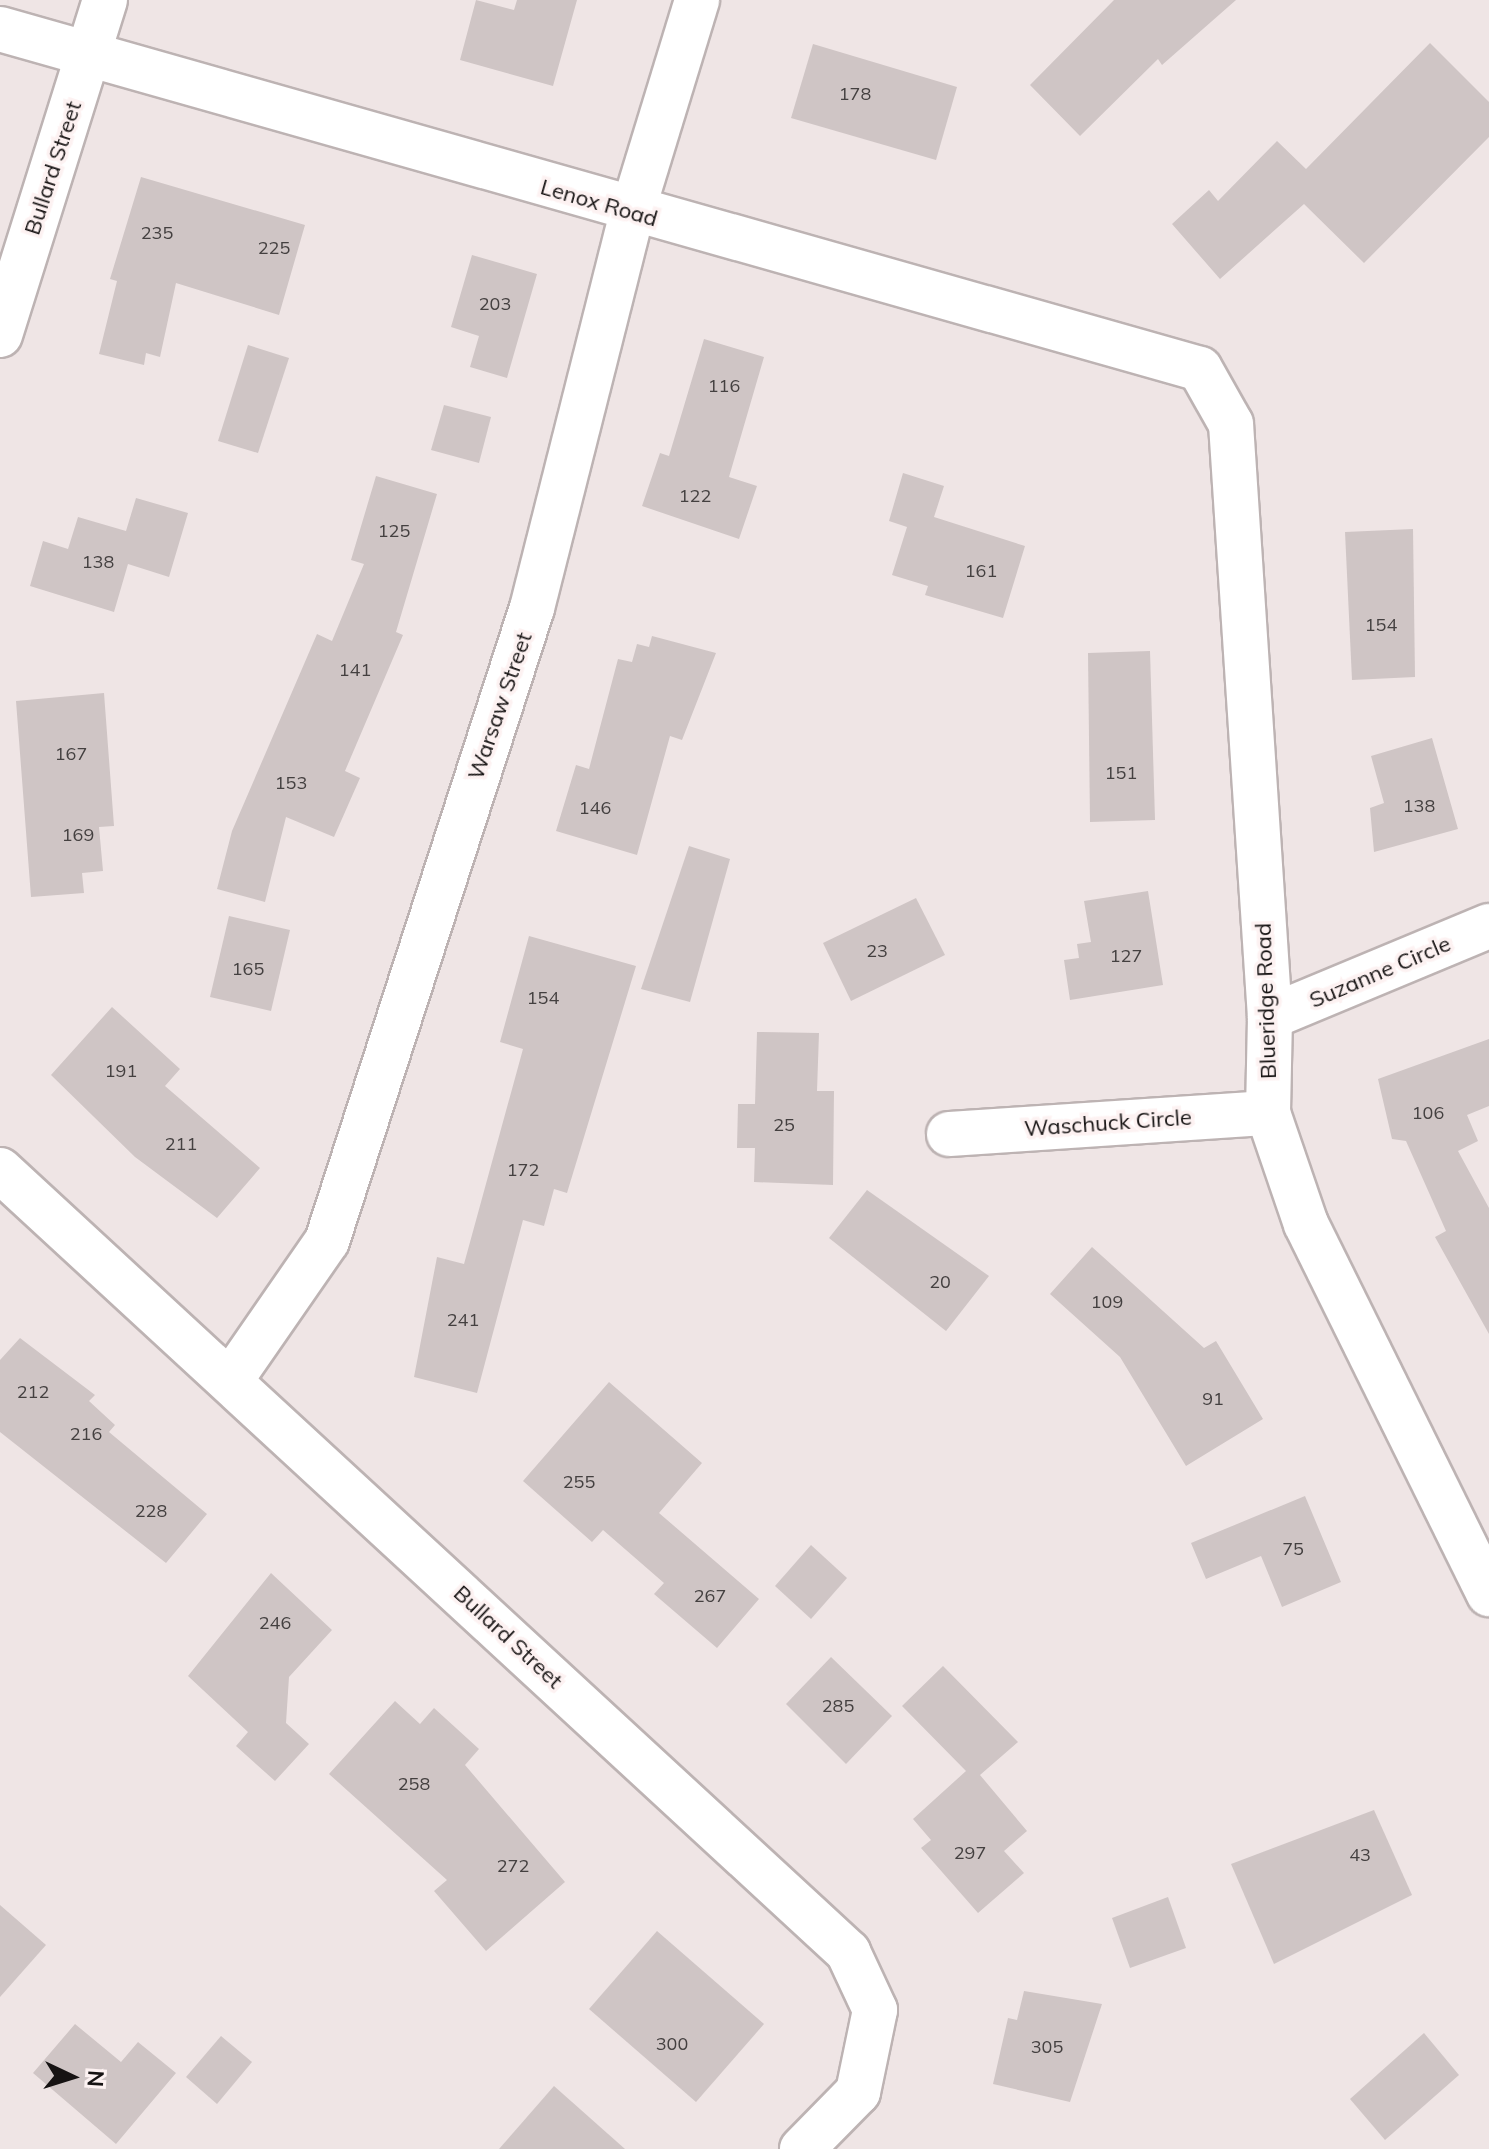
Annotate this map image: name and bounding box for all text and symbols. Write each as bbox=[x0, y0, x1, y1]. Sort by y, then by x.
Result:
house number: 178 bbox=[839, 83, 871, 105]
street label: Bullard Street bbox=[19, 98, 87, 238]
street label: Lenox Road bbox=[537, 174, 661, 232]
house number: 235 bbox=[141, 222, 173, 244]
house number: 225 bbox=[258, 237, 290, 259]
house number: 203 bbox=[479, 293, 511, 315]
house number: 116 bbox=[708, 375, 740, 397]
house number: 122 bbox=[679, 485, 711, 507]
house number: 125 bbox=[378, 520, 410, 542]
house number: 138 bbox=[82, 551, 114, 573]
house number: 161 bbox=[965, 560, 997, 582]
house number: 154 bbox=[1365, 614, 1397, 636]
street label: Warsaw Street bbox=[462, 629, 538, 783]
house number: 141 bbox=[339, 659, 371, 681]
house number: 167 bbox=[55, 743, 87, 765]
house number: 151 bbox=[1105, 762, 1137, 784]
house number: 153 bbox=[275, 772, 307, 794]
house number: 138 bbox=[1403, 795, 1435, 817]
house number: 146 bbox=[579, 797, 611, 819]
house number: 169 bbox=[62, 824, 94, 846]
street label: Blueridge Road bbox=[1250, 922, 1282, 1080]
street label: Suzanne Circle bbox=[1306, 930, 1454, 1014]
house number: 23 bbox=[866, 940, 888, 962]
house number: 127 bbox=[1110, 945, 1142, 967]
house number: 165 bbox=[232, 958, 264, 980]
house number: 154 bbox=[527, 987, 559, 1009]
house number: 191 bbox=[105, 1060, 137, 1082]
house number: 106 bbox=[1412, 1102, 1444, 1124]
street label: Waschuck Circle bbox=[1023, 1104, 1193, 1142]
house number: 25 bbox=[773, 1114, 795, 1136]
house number: 211 bbox=[165, 1133, 197, 1155]
house number: 172 bbox=[507, 1159, 539, 1181]
house number: 20 bbox=[929, 1271, 951, 1293]
house number: 109 bbox=[1091, 1291, 1123, 1313]
house number: 241 bbox=[447, 1309, 479, 1331]
house number: 212 bbox=[17, 1381, 49, 1403]
house number: 91 bbox=[1202, 1388, 1224, 1410]
house number: 216 bbox=[70, 1423, 102, 1445]
house number: 255 bbox=[563, 1471, 595, 1493]
house number: 228 bbox=[135, 1500, 167, 1522]
house number: 75 bbox=[1282, 1538, 1304, 1560]
street label: Bullard Street bbox=[448, 1580, 568, 1694]
house number: 267 bbox=[694, 1585, 726, 1607]
house number: 246 bbox=[259, 1612, 291, 1634]
house number: 285 bbox=[822, 1695, 854, 1717]
house number: 258 bbox=[398, 1773, 430, 1795]
house number: 297 bbox=[954, 1842, 986, 1864]
house number: 43 bbox=[1349, 1844, 1371, 1866]
house number: 272 bbox=[497, 1855, 529, 1877]
house number: 300 bbox=[656, 2033, 688, 2055]
house number: 305 bbox=[1031, 2036, 1063, 2058]
north arrow bbox=[32, 2037, 112, 2117]
text: N bbox=[81, 2069, 110, 2088]

